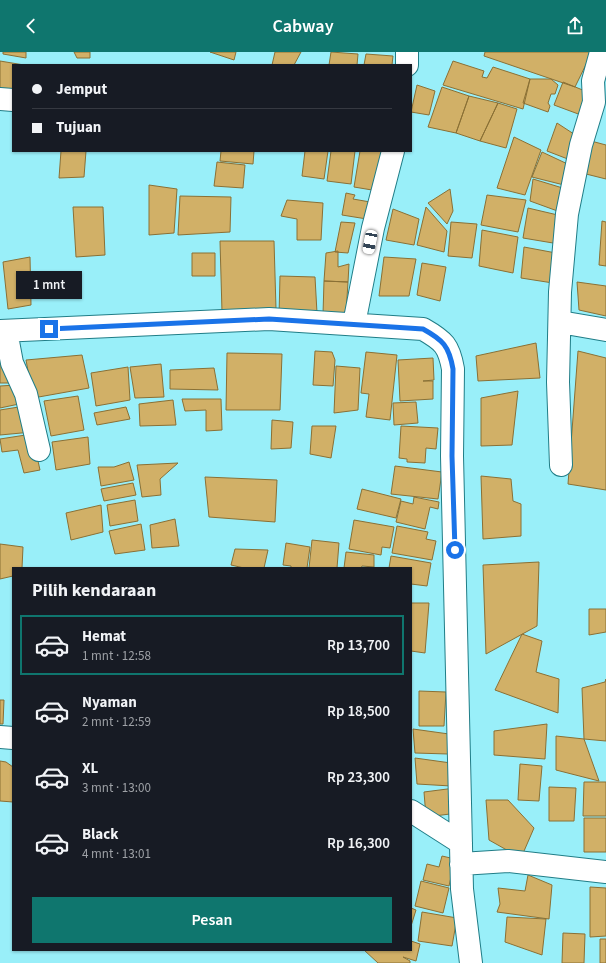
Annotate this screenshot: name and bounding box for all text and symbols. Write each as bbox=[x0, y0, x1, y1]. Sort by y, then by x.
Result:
text: Cabway bbox=[272, 14, 334, 39]
icon: back bbox=[20, 15, 42, 37]
icon: share bbox=[564, 15, 586, 37]
text: Jemput bbox=[56, 79, 107, 100]
text: Tujuan bbox=[56, 117, 101, 138]
car bbox=[362, 229, 378, 255]
callout: 1 mnt bbox=[16, 271, 82, 299]
text: 1 mnt bbox=[33, 276, 65, 294]
route end bbox=[40, 320, 58, 338]
route start bbox=[446, 541, 464, 559]
text: Pilih kendaraan bbox=[32, 578, 156, 603]
text: Hemat bbox=[82, 626, 126, 647]
icon: car bbox=[34, 627, 70, 663]
text: Rp 13,700 bbox=[327, 635, 390, 656]
text: 1 mnt · 12:58 bbox=[82, 647, 151, 665]
text: Nyaman bbox=[82, 692, 137, 713]
icon: car bbox=[34, 693, 70, 729]
text: Rp 18,500 bbox=[327, 701, 390, 722]
text: 2 mnt · 12:59 bbox=[82, 713, 151, 731]
text: XL bbox=[82, 758, 98, 779]
icon: car bbox=[34, 759, 70, 795]
text: Rp 23,300 bbox=[327, 767, 390, 788]
text: 3 mnt · 13:00 bbox=[82, 779, 151, 797]
text: Black bbox=[82, 824, 119, 845]
icon: car bbox=[34, 825, 70, 861]
text: Rp 16,300 bbox=[327, 833, 390, 854]
text: 4 mnt · 13:01 bbox=[82, 845, 151, 863]
button: Pesan bbox=[32, 897, 392, 943]

